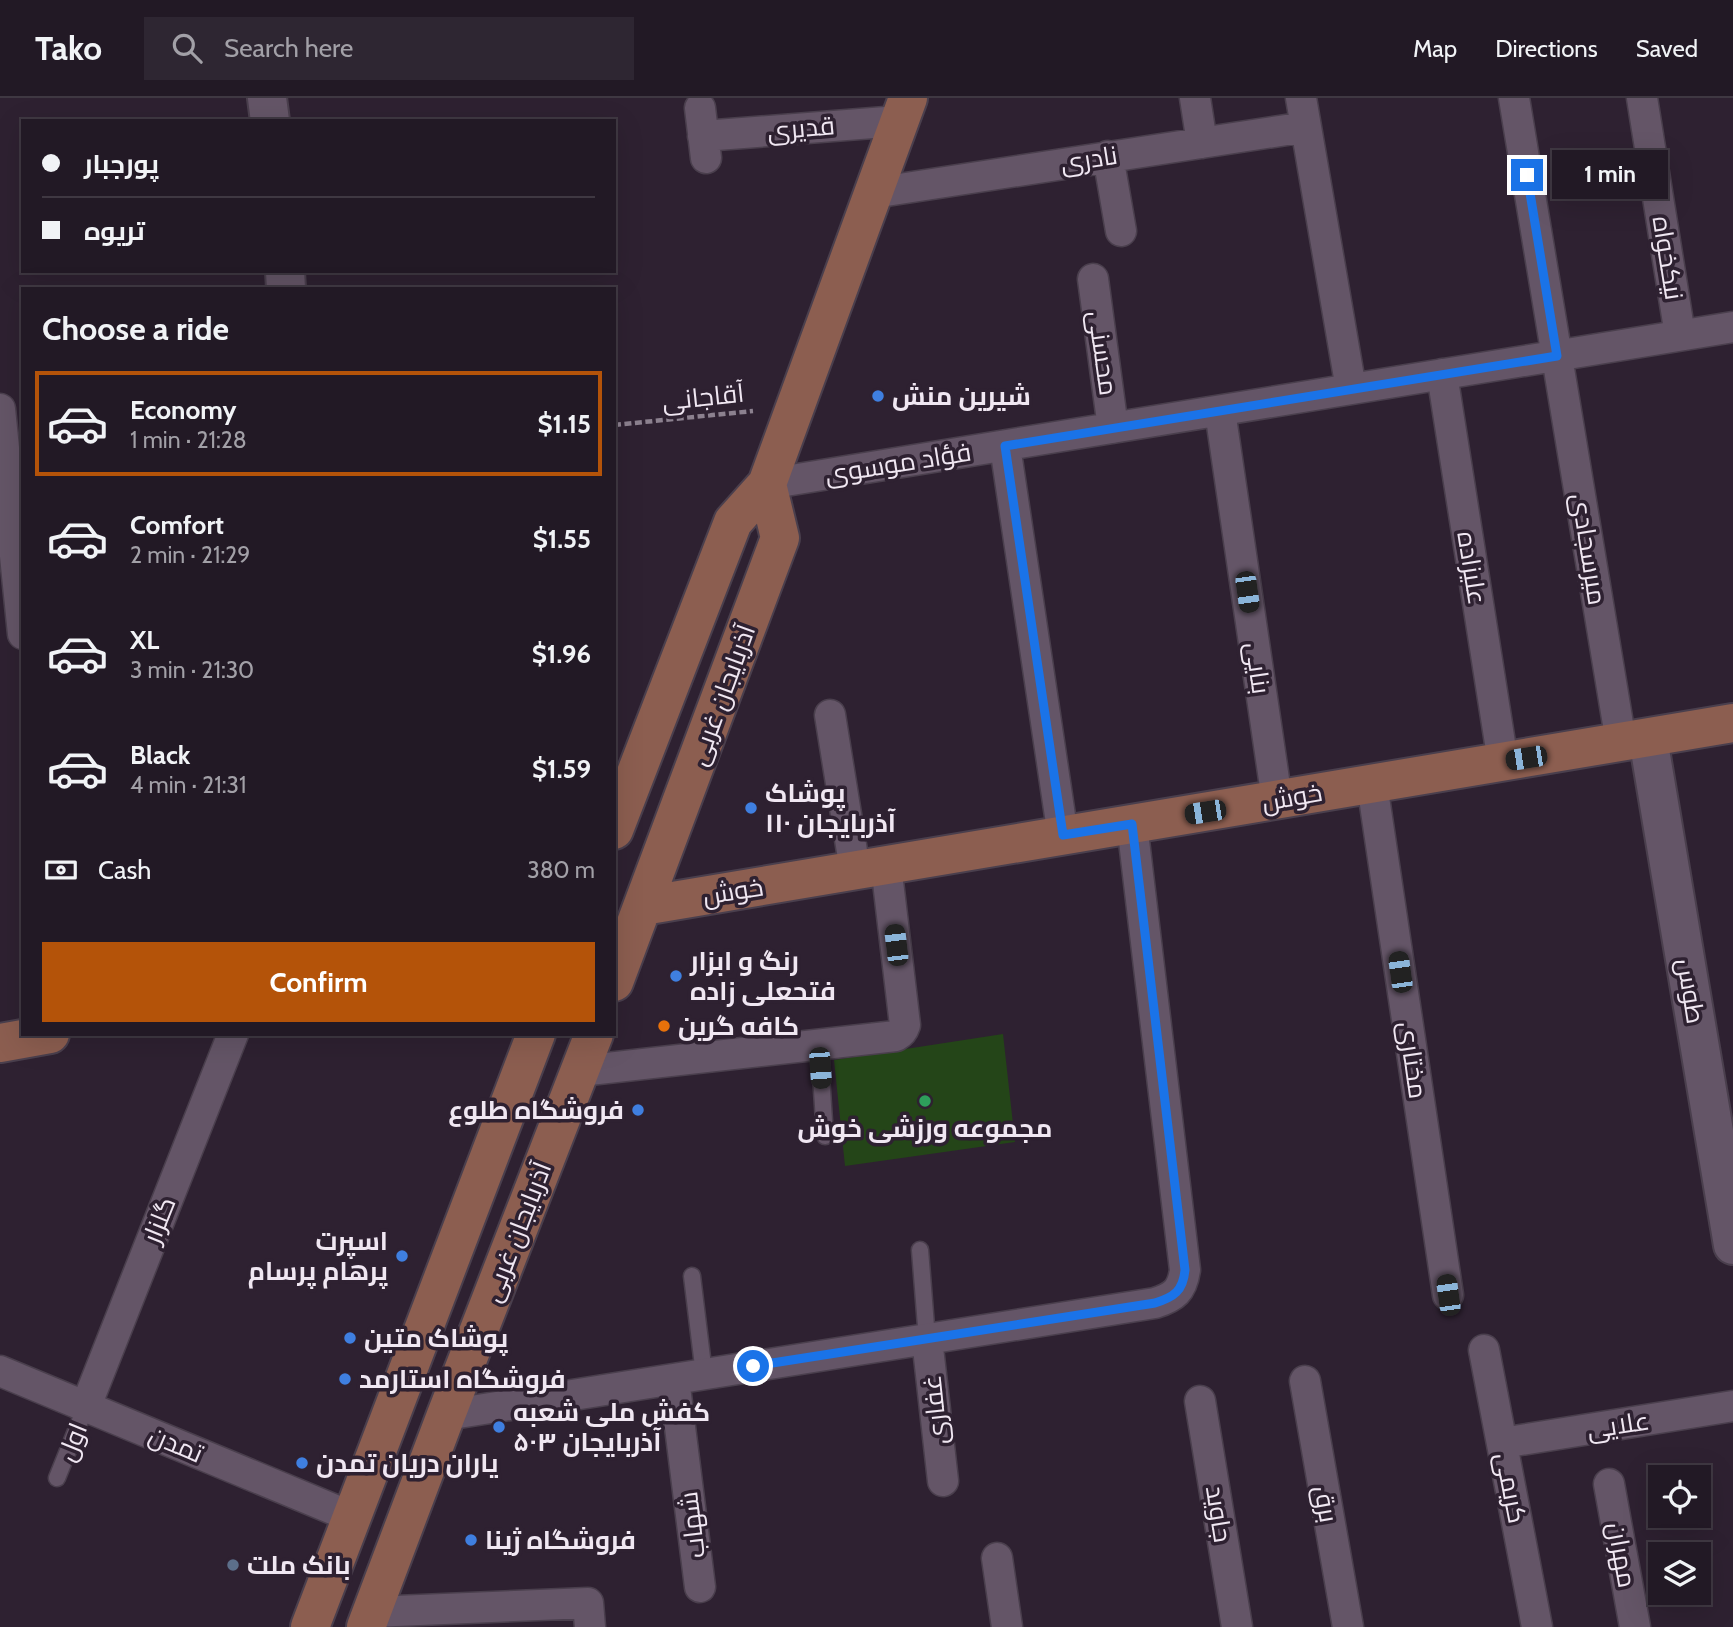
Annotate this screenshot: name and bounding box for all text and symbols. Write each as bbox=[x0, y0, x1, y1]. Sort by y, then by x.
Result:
search box bbox=[144, 17, 634, 80]
text: Tako bbox=[35, 28, 102, 68]
icon: search bbox=[168, 29, 206, 67]
text: Search here bbox=[224, 32, 353, 64]
text: Map bbox=[1413, 34, 1457, 63]
text: Directions bbox=[1495, 34, 1598, 63]
text: Saved bbox=[1636, 34, 1698, 63]
street label: قدیری bbox=[766, 109, 836, 147]
street label: نادری bbox=[1058, 139, 1120, 179]
text: پورجبار bbox=[84, 148, 159, 180]
callout: 1 min bbox=[1552, 150, 1667, 200]
route end bbox=[1511, 159, 1543, 191]
text: 1 min bbox=[1584, 160, 1636, 188]
street label: نیکخواه bbox=[1646, 214, 1690, 302]
text: تریوه bbox=[84, 215, 145, 247]
text: Choose a ride bbox=[42, 309, 229, 348]
street label: محسنی bbox=[1081, 309, 1125, 397]
street label: آقاجانی bbox=[660, 377, 746, 417]
place label: شیرین منش bbox=[892, 380, 1031, 412]
marker: شیرین منش bbox=[870, 388, 886, 404]
icon: car bbox=[46, 392, 109, 455]
text: Economy bbox=[130, 394, 236, 426]
text: $1.15 bbox=[537, 408, 591, 440]
text: 1 min · 21:28 bbox=[130, 426, 247, 454]
street label: فؤاد موسوی bbox=[823, 436, 973, 490]
street label: میرسجادی bbox=[1564, 491, 1614, 607]
icon: car bbox=[46, 507, 109, 570]
text: Comfort bbox=[130, 509, 224, 541]
text: $1.55 bbox=[533, 523, 591, 555]
street label: علیزاده bbox=[1450, 529, 1494, 607]
text: 2 min · 21:29 bbox=[130, 541, 250, 569]
car bbox=[1234, 570, 1261, 614]
street label: آذربایجان غربی bbox=[682, 620, 762, 770]
icon: car bbox=[46, 622, 109, 685]
text: XL bbox=[130, 624, 159, 656]
text: $1.96 bbox=[532, 638, 591, 670]
street label: بنایی bbox=[1239, 640, 1277, 696]
text: 3 min · 21:30 bbox=[130, 656, 254, 684]
icon: car bbox=[46, 737, 109, 800]
text: Black bbox=[130, 739, 190, 771]
car bbox=[1504, 744, 1549, 772]
text: $1.59 bbox=[532, 753, 591, 785]
text: 4 min · 21:31 bbox=[130, 771, 246, 799]
street label: خوش bbox=[1259, 776, 1325, 818]
place label: پوشاک آذربایجان ۱۱۰ bbox=[765, 777, 897, 839]
car bbox=[1183, 798, 1228, 826]
marker: پوشاک آذربایجان ۱۱۰ bbox=[743, 800, 759, 816]
icon: cash bbox=[42, 851, 80, 889]
text: Cash bbox=[98, 854, 151, 886]
text: 380 m bbox=[527, 856, 595, 884]
street label: خوش bbox=[700, 870, 766, 912]
car bbox=[884, 923, 909, 967]
button: Confirm bbox=[42, 942, 595, 1022]
place label: رنگ و ابزار فتحعلی زاده bbox=[689, 945, 836, 1007]
car bbox=[1387, 950, 1414, 994]
street label: طوس bbox=[1670, 956, 1712, 1026]
marker: رنگ و ابزار فتحعلی زاده bbox=[668, 968, 684, 984]
place label: کافه گرین bbox=[678, 1010, 799, 1042]
marker: کافه گرین bbox=[656, 1018, 672, 1034]
street label: مختاری bbox=[1392, 1019, 1434, 1101]
car bbox=[809, 1046, 832, 1090]
marker: مجموعه ورزشی خوش bbox=[917, 1093, 933, 1109]
place label: فروشگاه طلوع bbox=[448, 1094, 624, 1127]
marker: فروشگاه طلوع bbox=[630, 1102, 646, 1118]
place label: مجموعه ورزشی خوش bbox=[798, 1112, 1052, 1144]
street label: آذربایجان غربی bbox=[476, 1157, 558, 1307]
street label: گلزار bbox=[135, 1192, 183, 1250]
place label: اسپرت پرهام پرسام bbox=[248, 1225, 388, 1289]
marker: اسپرت پرهام پرسام bbox=[394, 1248, 410, 1264]
car bbox=[1435, 1273, 1462, 1317]
place label: پوشاک متین bbox=[364, 1322, 508, 1356]
marker: پوشاک متین bbox=[342, 1330, 358, 1346]
route start bbox=[737, 1350, 769, 1382]
place label: فروشگاه استارمد bbox=[359, 1363, 566, 1395]
marker: فروشگاه استارمد bbox=[337, 1371, 353, 1387]
street label: غفاری bbox=[915, 1374, 955, 1446]
place label: کفش ملی شعبه ۵۰۳ آذربایجان bbox=[513, 1396, 710, 1458]
street label: علایی bbox=[1585, 1404, 1651, 1446]
street label: اول bbox=[50, 1418, 94, 1466]
street label: تمدن bbox=[144, 1418, 208, 1470]
marker: کفش ملی شعبه ۵۰۳ آذربایجان bbox=[491, 1419, 507, 1435]
place label: یاران دریان تمدن bbox=[316, 1447, 499, 1479]
street label: کریمی bbox=[1488, 1450, 1534, 1526]
marker: یاران دریان تمدن bbox=[294, 1455, 310, 1471]
map controls bbox=[1648, 1465, 1711, 1605]
button: locate bbox=[1648, 1465, 1711, 1528]
street label: جاوید bbox=[1199, 1483, 1239, 1545]
street label: برق bbox=[1307, 1483, 1345, 1525]
street label: شهاب bbox=[672, 1490, 712, 1560]
street label: مهران bbox=[1601, 1520, 1643, 1590]
place label: فروشگاه ژینا bbox=[485, 1524, 636, 1556]
marker: فروشگاه ژینا bbox=[463, 1532, 479, 1548]
button: layers bbox=[1648, 1542, 1711, 1605]
place label: بانک ملت bbox=[247, 1549, 351, 1581]
marker: بانک ملت bbox=[225, 1557, 241, 1573]

